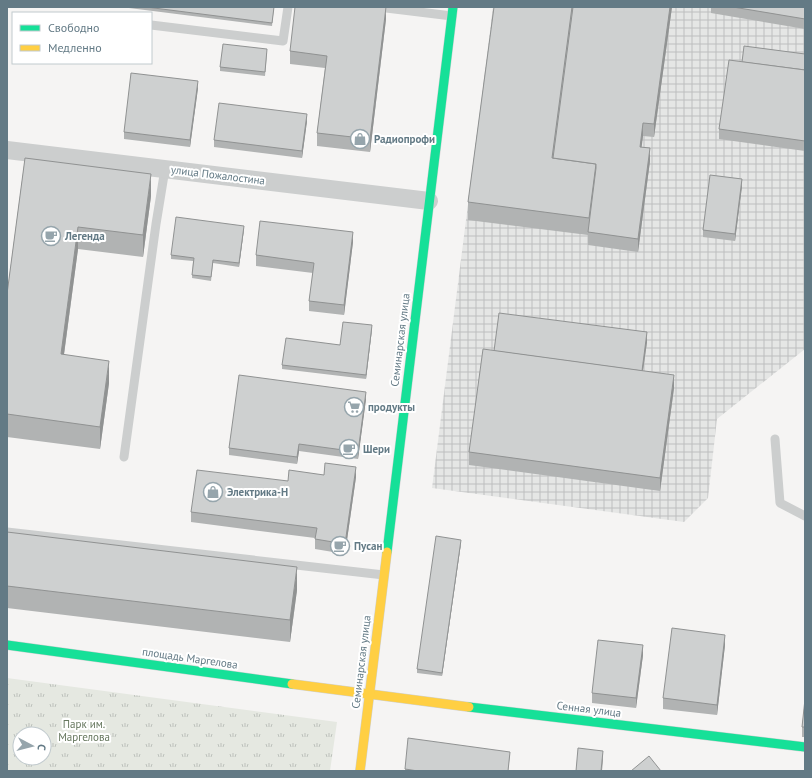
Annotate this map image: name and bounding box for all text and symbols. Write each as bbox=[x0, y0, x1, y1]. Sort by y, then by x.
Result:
legend bbox=[12, 12, 152, 64]
text: Свободно bbox=[48, 20, 99, 35]
text: Медленно bbox=[48, 40, 102, 55]
shop icon: Радиопрофи bbox=[349, 128, 371, 150]
place label: Радиопрофи bbox=[374, 132, 435, 146]
street label: улица Пожалостина bbox=[170, 162, 266, 188]
cafe icon: Легенда bbox=[40, 225, 62, 247]
place label: Легенда bbox=[64, 229, 105, 243]
street label: Семинарская улица bbox=[387, 293, 413, 387]
supermarket icon: продукты bbox=[343, 396, 365, 418]
place label: продукты bbox=[368, 400, 415, 414]
cafe icon: Шери bbox=[338, 438, 360, 460]
place label: Шери bbox=[363, 442, 390, 456]
shop icon: Электрика-Н bbox=[202, 481, 224, 503]
place label: Электрика-Н bbox=[227, 485, 288, 499]
cafe icon: Пусан bbox=[329, 535, 351, 557]
place label: Пусан bbox=[354, 539, 382, 553]
street label: Семинарская улица bbox=[348, 615, 374, 709]
street label: площадь Маргелова bbox=[141, 644, 239, 672]
street label: Сенная улица bbox=[556, 698, 622, 720]
park label: Парк им. Маргелова bbox=[58, 717, 110, 744]
north arrow bbox=[12, 726, 52, 766]
text: С bbox=[35, 743, 49, 751]

